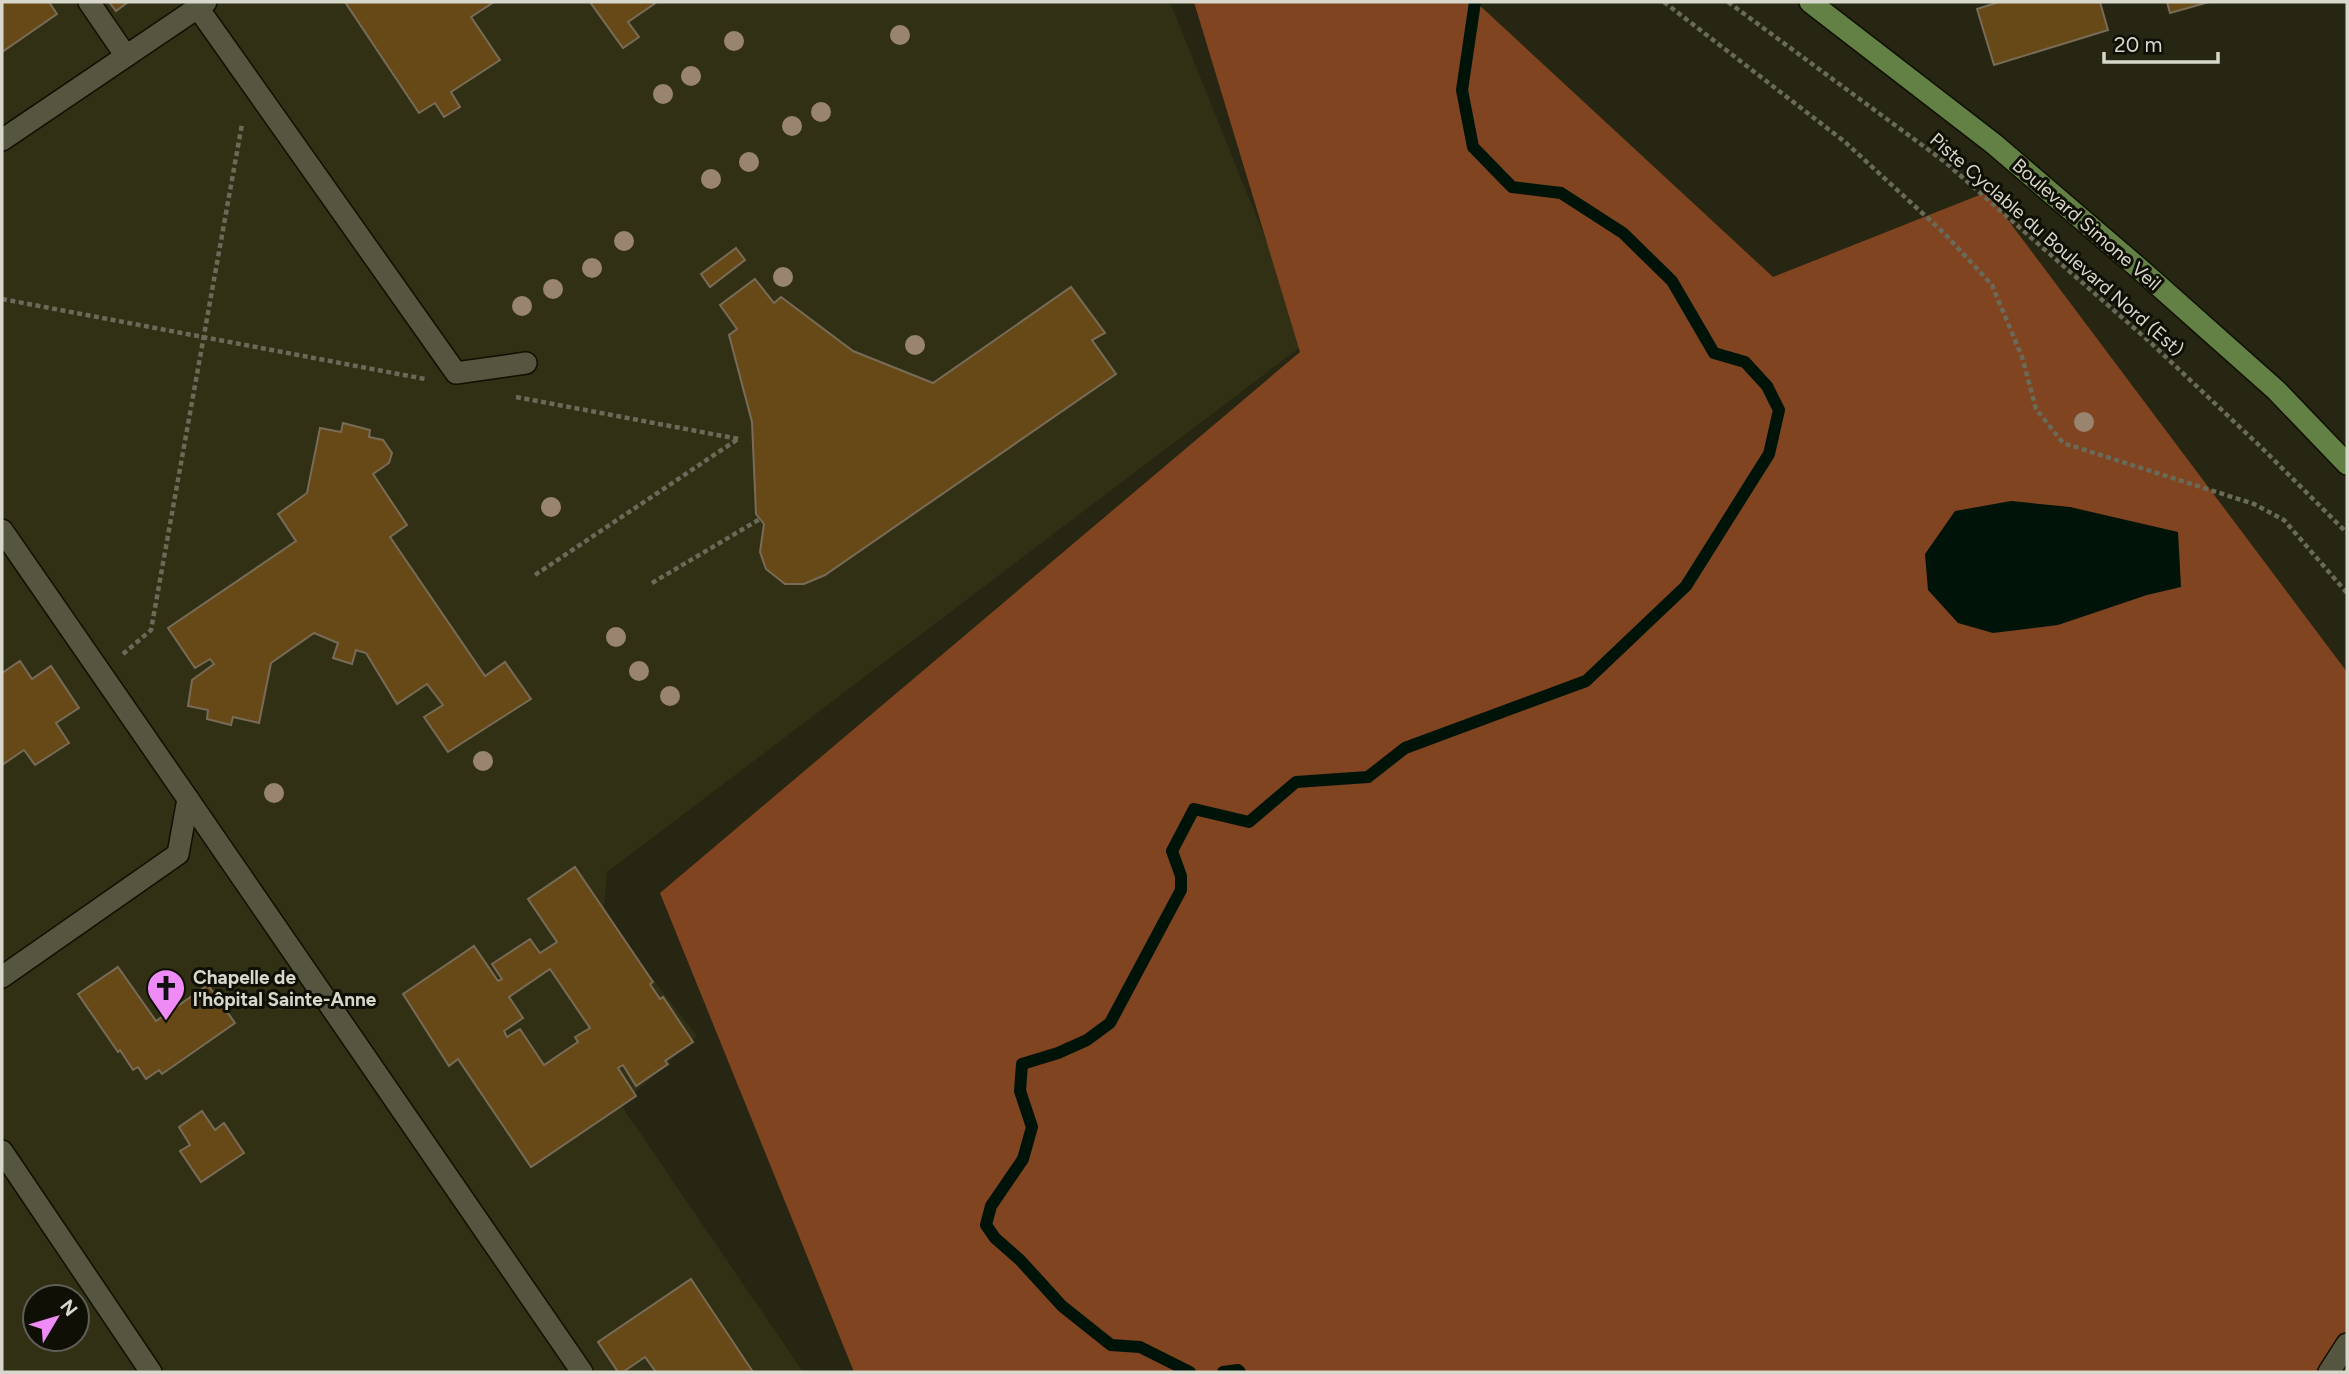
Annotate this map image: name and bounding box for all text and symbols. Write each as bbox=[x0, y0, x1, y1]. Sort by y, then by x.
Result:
scale bar bbox=[2104, 21, 2218, 65]
text: 20 m bbox=[2114, 32, 2162, 57]
street label: Piste Cyclable du Boulevard Nord (Est) bbox=[1925, 128, 2188, 361]
street label: Boulevard Simone Veil bbox=[2008, 154, 2166, 295]
place label: Chapelle de l'hôpital Sainte-Anne bbox=[193, 966, 377, 1011]
church icon: Chapelle de l'hôpital Sainte-Anne bbox=[145, 967, 187, 1022]
north arrow bbox=[21, 1283, 91, 1353]
text: N bbox=[55, 1295, 83, 1321]

